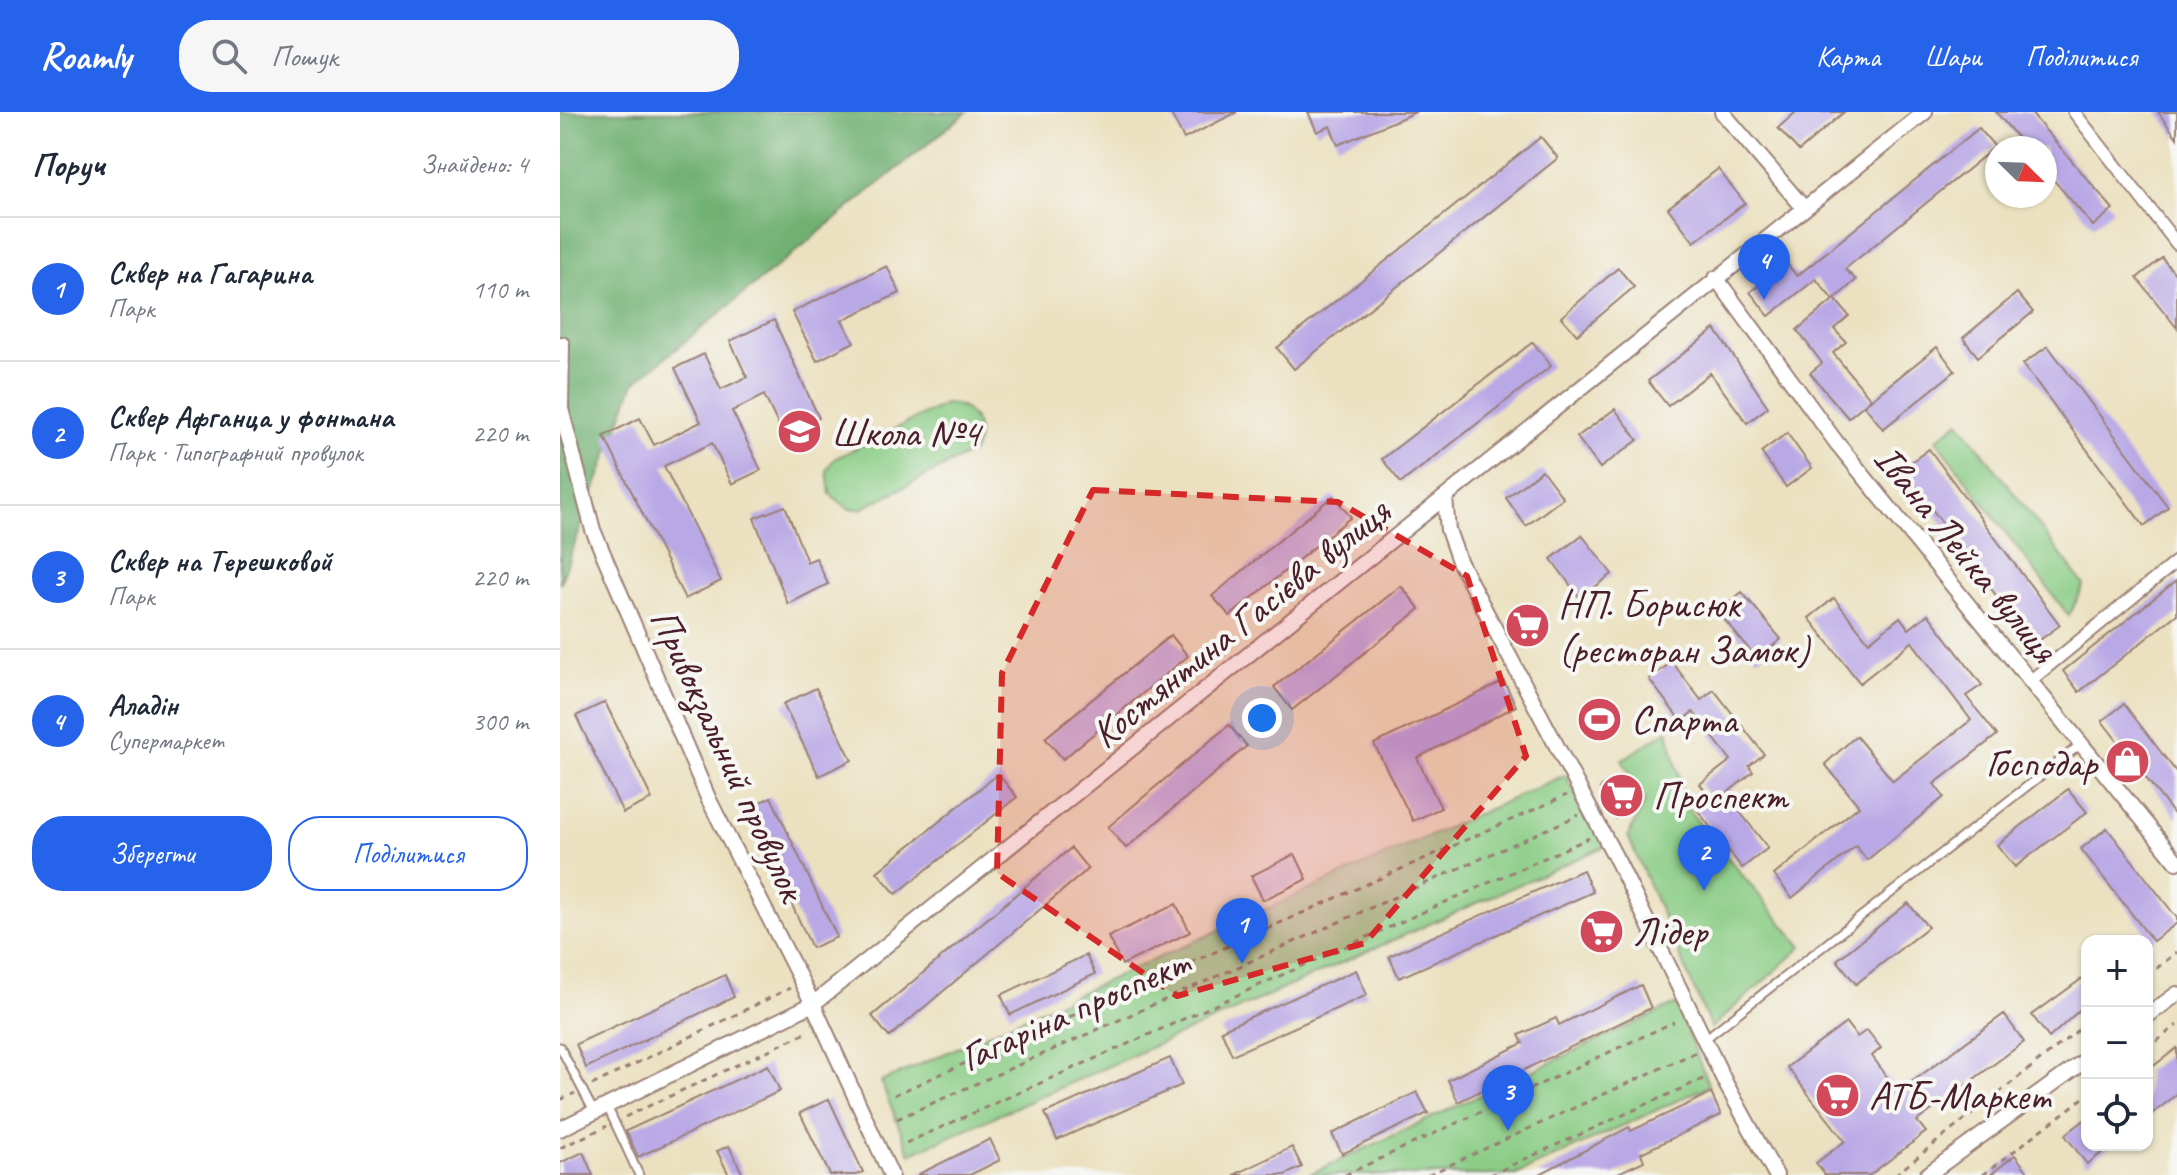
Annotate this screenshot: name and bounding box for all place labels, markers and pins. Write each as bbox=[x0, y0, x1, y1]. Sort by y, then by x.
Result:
pin: 4 bbox=[1738, 234, 1790, 300]
school or university icon: Школа №4 bbox=[776, 408, 824, 456]
place label: Школа №4 bbox=[831, 408, 984, 458]
place label: НП. Борисюк (ресторан Замок) bbox=[1558, 579, 1811, 675]
supermarket icon: НП. Борисюк (ресторан Замок) bbox=[1503, 602, 1551, 650]
sports icon: Спарта bbox=[1576, 695, 1624, 743]
place label: Спарта bbox=[1631, 695, 1740, 745]
place label: Господар bbox=[1986, 738, 2099, 788]
shop icon: Господар bbox=[2104, 738, 2152, 786]
supermarket icon: Проспект bbox=[1598, 771, 1646, 819]
place label: Проспект bbox=[1653, 771, 1790, 821]
pin: 2 bbox=[1678, 825, 1730, 891]
pin: 1 bbox=[1216, 898, 1268, 964]
supermarket icon: Лідер bbox=[1578, 907, 1626, 955]
place label: Лідер bbox=[1633, 907, 1710, 957]
pin: 3 bbox=[1482, 1065, 1534, 1131]
supermarket icon: АТБ-Маркет bbox=[1814, 1071, 1862, 1119]
place label: АТБ-Маркет bbox=[1869, 1071, 2053, 1121]

